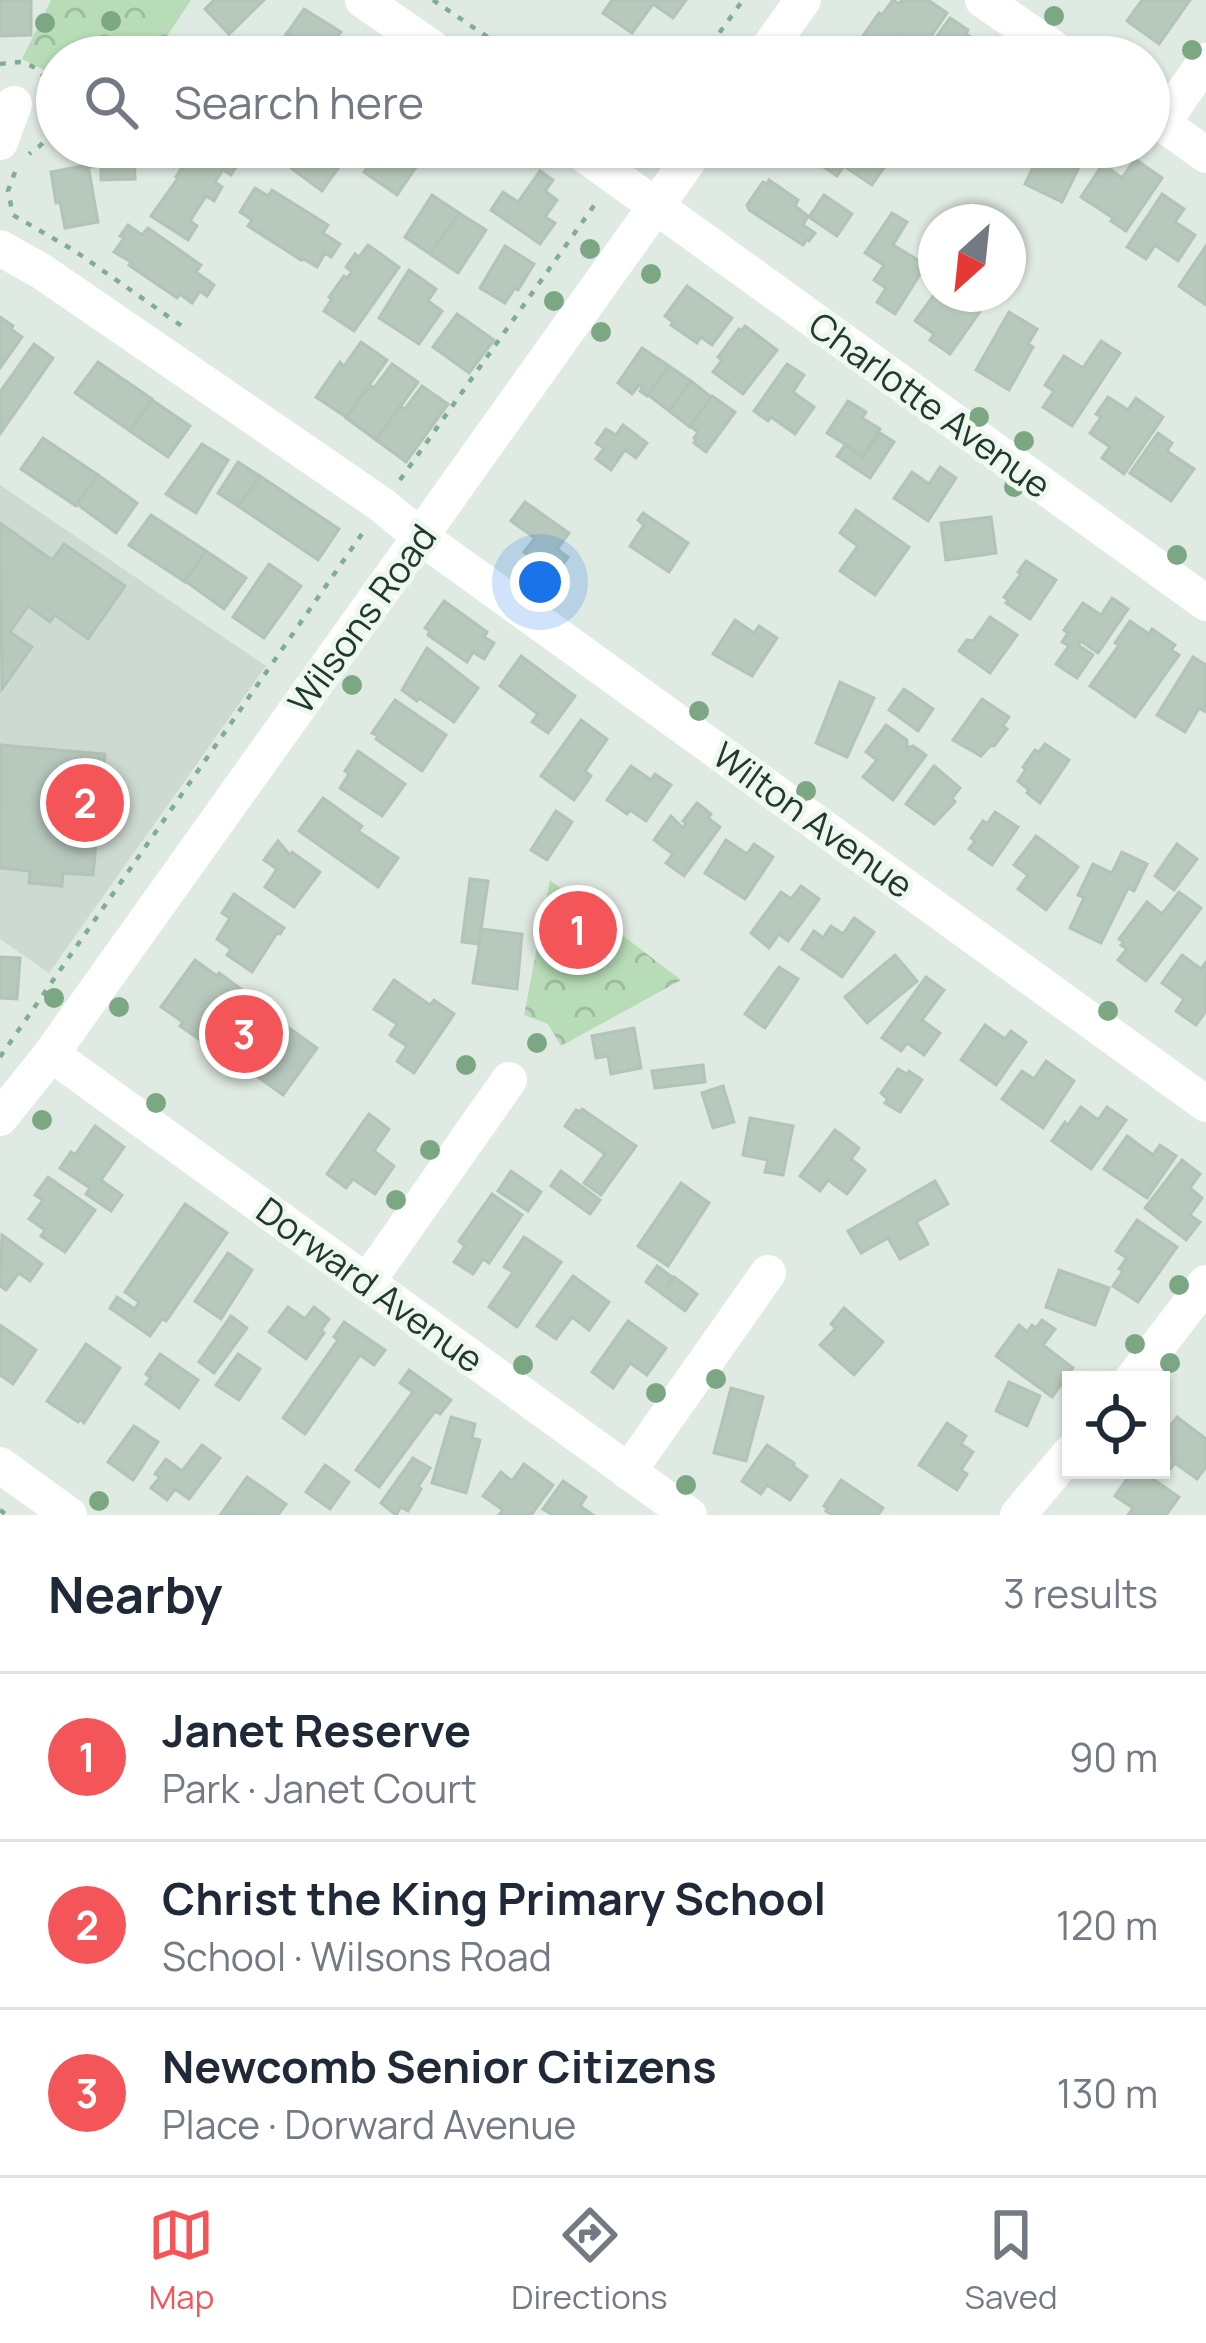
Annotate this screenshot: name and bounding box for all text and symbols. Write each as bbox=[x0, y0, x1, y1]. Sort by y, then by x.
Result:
search box bbox=[36, 36, 1170, 168]
icon: search bbox=[78, 69, 144, 135]
text: Search here bbox=[174, 71, 424, 133]
north arrow bbox=[918, 204, 1026, 312]
street label: Charlotte Avenue bbox=[799, 300, 1061, 509]
street label: Wilsons Road bbox=[276, 514, 447, 723]
your location bbox=[510, 552, 570, 612]
street label: Wilton Avenue bbox=[703, 730, 923, 909]
pin: 2 bbox=[46, 758, 124, 848]
pin: 1 bbox=[539, 885, 617, 975]
pin: 3 bbox=[205, 989, 283, 1079]
street label: Dorward Avenue bbox=[247, 1186, 494, 1384]
map controls bbox=[1062, 1371, 1170, 1479]
button: locate bbox=[1062, 1371, 1170, 1479]
text: Nearby bbox=[48, 1559, 223, 1628]
text: 3 results bbox=[1003, 1566, 1158, 1620]
text: Janet Reserve bbox=[162, 1699, 471, 1761]
text: 1 bbox=[78, 1730, 96, 1784]
text: 90 m bbox=[1069, 1730, 1158, 1784]
text: Park · Janet Court bbox=[162, 1761, 477, 1815]
text: Christ the King Primary School bbox=[162, 1867, 826, 1929]
text: 2 bbox=[75, 1898, 99, 1952]
text: 120 m bbox=[1056, 1898, 1158, 1952]
text: School · Wilsons Road bbox=[162, 1929, 552, 1983]
text: Newcomb Senior Citizens bbox=[162, 2035, 717, 2097]
text: 3 bbox=[76, 2066, 98, 2120]
text: 130 m bbox=[1057, 2066, 1158, 2120]
text: Place · Dorward Avenue bbox=[162, 2097, 576, 2151]
tab: Map bbox=[148, 2202, 214, 2319]
tab: Directions bbox=[511, 2202, 668, 2319]
tab: Saved bbox=[965, 2202, 1058, 2319]

